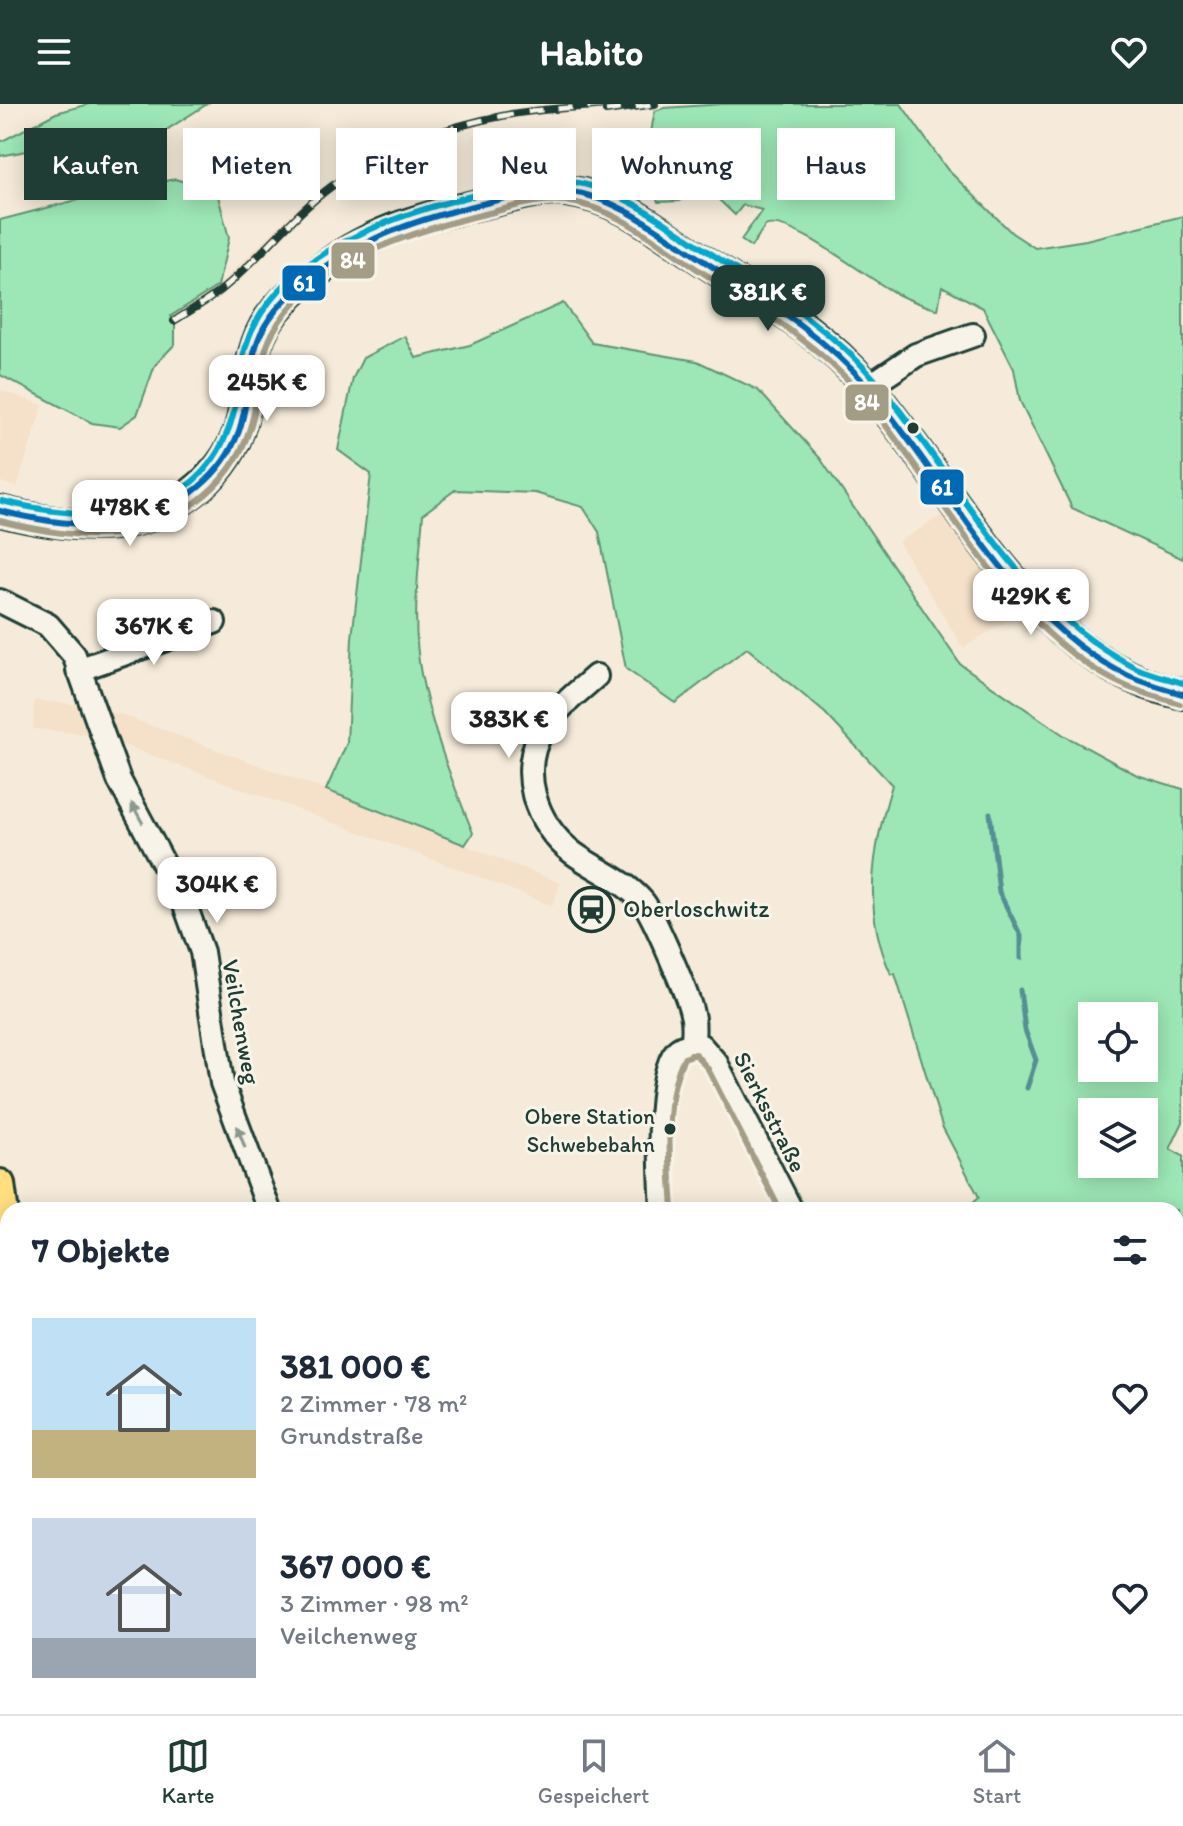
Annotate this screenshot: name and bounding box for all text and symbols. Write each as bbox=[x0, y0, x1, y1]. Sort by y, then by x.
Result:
icon: menu bbox=[32, 30, 76, 74]
icon: heart bbox=[1107, 30, 1151, 74]
text: Habito bbox=[540, 31, 643, 74]
chip: Kaufen bbox=[24, 128, 167, 200]
chip: Mieten bbox=[183, 128, 320, 200]
chip: Filter bbox=[336, 128, 457, 200]
chip: Neu bbox=[473, 128, 576, 200]
chip: Wohnung bbox=[592, 128, 761, 200]
chip: Haus bbox=[777, 128, 895, 200]
line badge: 84 bbox=[330, 241, 376, 280]
text: 84 bbox=[340, 247, 366, 274]
line badge: 61 bbox=[281, 264, 327, 302]
pin: 381K € bbox=[703, 265, 833, 333]
text: 61 bbox=[293, 270, 316, 297]
text: 381K € bbox=[729, 275, 807, 307]
pin: 245K € bbox=[202, 355, 332, 423]
text: 245K € bbox=[227, 365, 307, 397]
line badge: 84 bbox=[844, 383, 890, 422]
text: 84 bbox=[854, 389, 880, 416]
unlabelled marker bbox=[905, 420, 921, 436]
line badge: 61 bbox=[919, 468, 965, 506]
text: 61 bbox=[931, 474, 954, 501]
pin: 478K € bbox=[65, 480, 195, 548]
text: 478K € bbox=[90, 490, 170, 522]
pin: 429K € bbox=[966, 569, 1096, 637]
text: 429K € bbox=[991, 579, 1071, 611]
pin: 367K € bbox=[89, 599, 219, 667]
text: 367K € bbox=[115, 609, 193, 641]
pin: 383K € bbox=[444, 692, 574, 760]
text: 383K € bbox=[469, 702, 549, 734]
one-way arrow bbox=[130, 801, 144, 824]
pin: 304K € bbox=[152, 857, 282, 925]
text: 304K € bbox=[175, 867, 259, 899]
station icon: Oberloschwitz bbox=[568, 885, 616, 933]
place label: Oberloschwitz bbox=[623, 894, 769, 923]
street label: Veilchenweg bbox=[216, 957, 267, 1087]
map controls bbox=[1078, 1002, 1158, 1178]
button: locate bbox=[1078, 1002, 1158, 1082]
street label: Sierksstraße bbox=[728, 1047, 813, 1177]
button: layers bbox=[1078, 1098, 1158, 1178]
place label: Obere Station Schwebebahn bbox=[525, 1103, 656, 1158]
marker: Obere Station Schwebebahn bbox=[662, 1121, 678, 1137]
one-way arrow bbox=[234, 1125, 247, 1149]
icon: filters bbox=[1108, 1228, 1152, 1272]
text: 7 Objekte bbox=[32, 1230, 170, 1271]
text: 381 000 € bbox=[280, 1346, 430, 1387]
icon: home bbox=[96, 1350, 192, 1446]
icon: heart bbox=[1108, 1376, 1152, 1420]
text: 2 Zimmer · 78 m² bbox=[280, 1387, 467, 1419]
text: Grundstraße bbox=[280, 1419, 424, 1451]
text: 367 000 € bbox=[280, 1546, 431, 1587]
icon: home bbox=[96, 1550, 192, 1646]
icon: heart bbox=[1108, 1576, 1152, 1620]
text: 3 Zimmer · 98 m² bbox=[280, 1587, 469, 1619]
text: Veilchenweg bbox=[280, 1619, 417, 1651]
tab: Karte bbox=[162, 1734, 215, 1809]
tab: Gespeichert bbox=[538, 1734, 649, 1809]
tab: Start bbox=[973, 1734, 1021, 1809]

